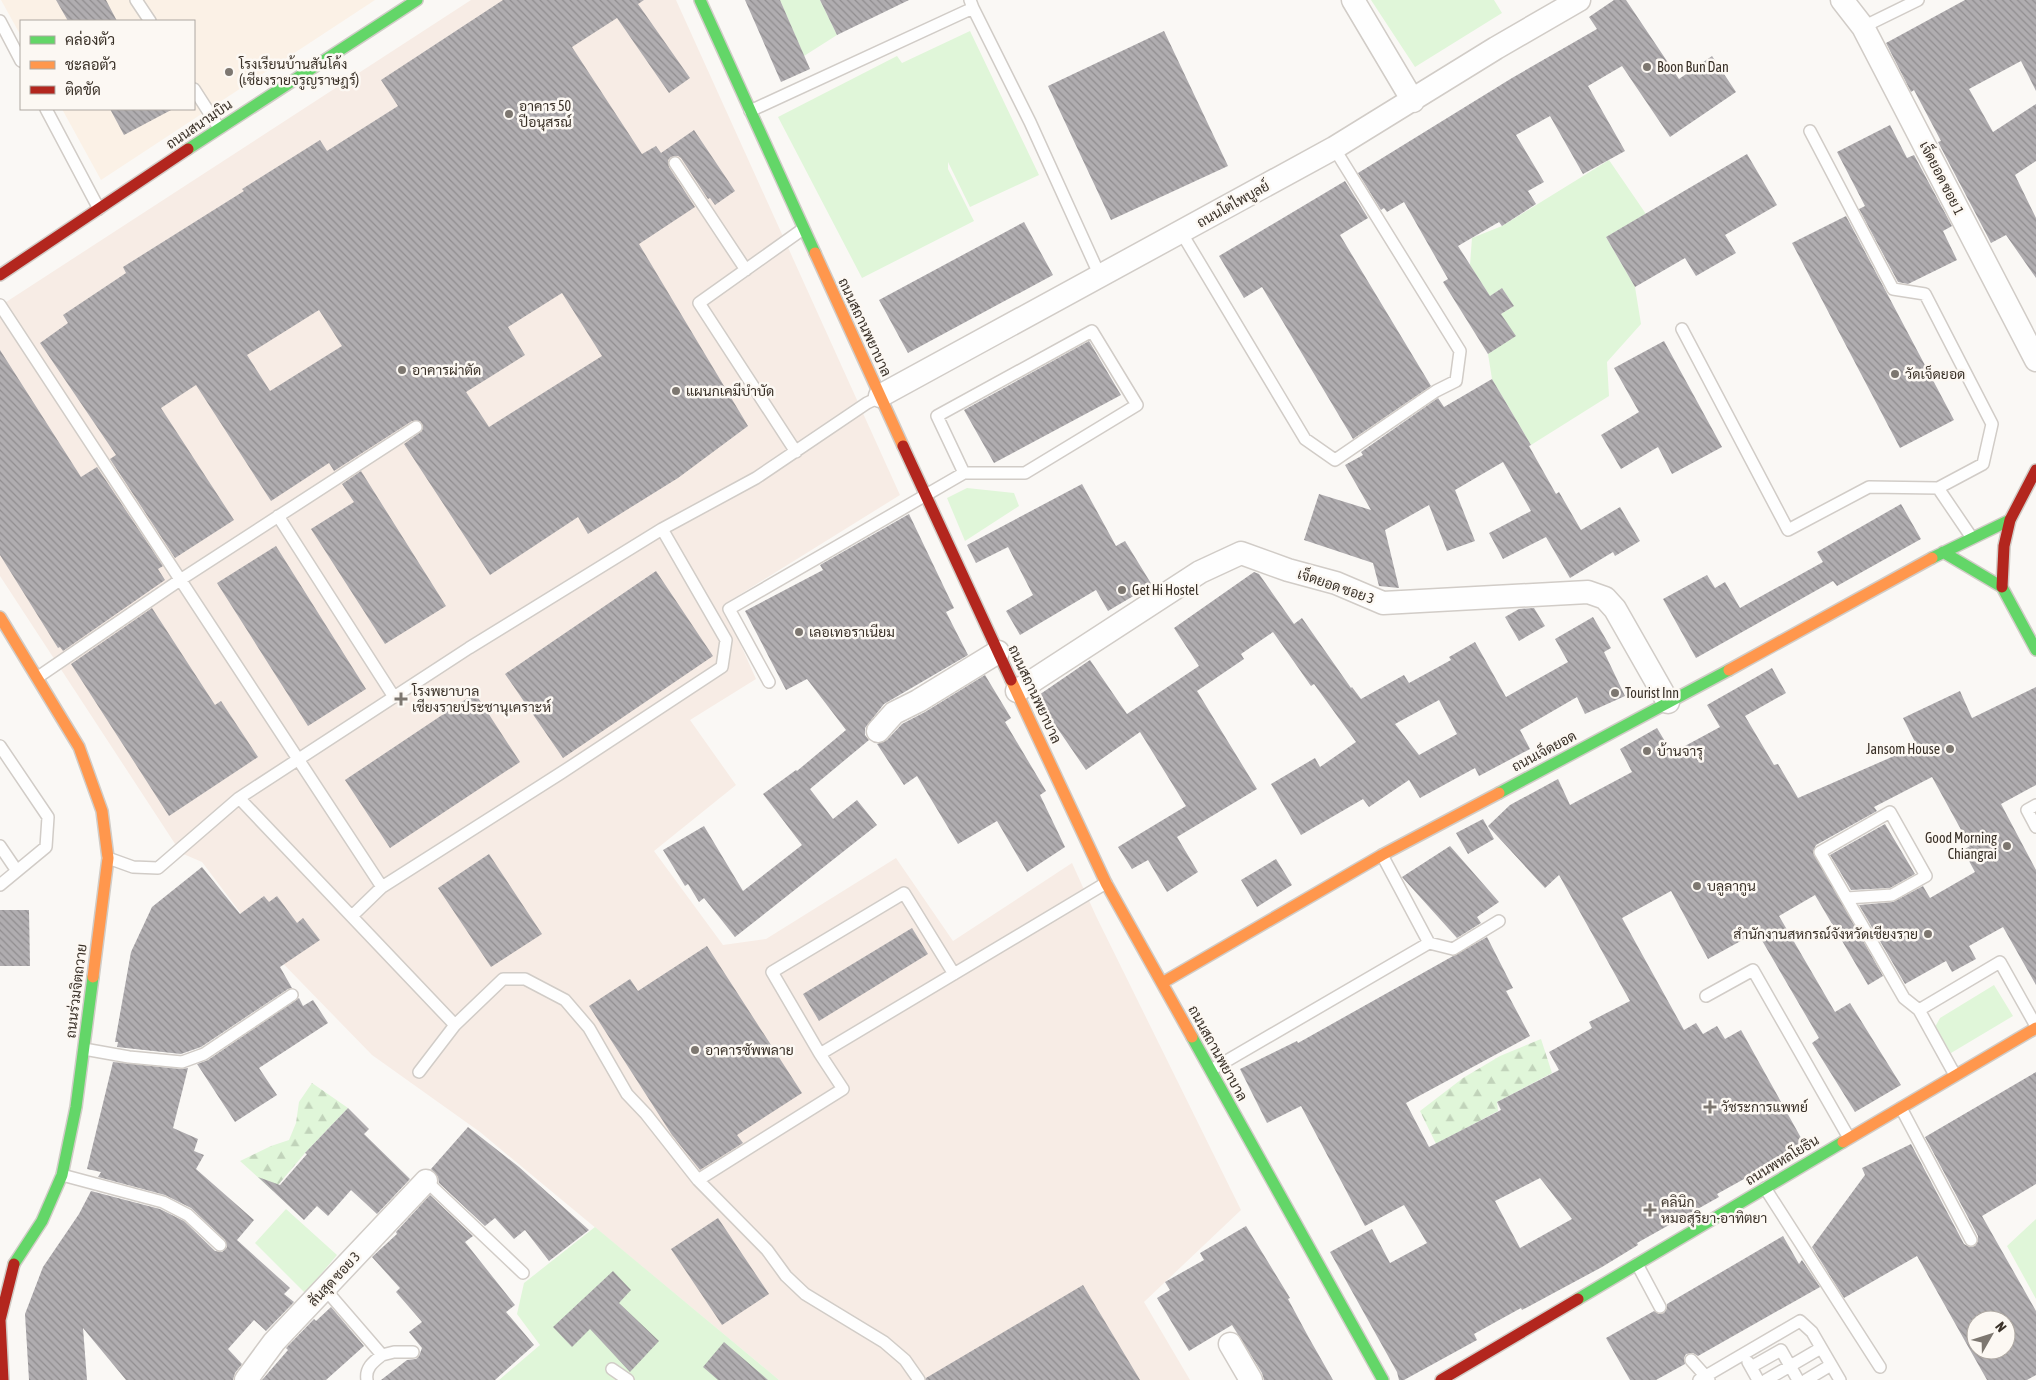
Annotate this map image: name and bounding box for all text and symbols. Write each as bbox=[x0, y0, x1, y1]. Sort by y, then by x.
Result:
legend bbox=[20, 20, 195, 110]
text: คล่องตัว bbox=[65, 30, 115, 48]
place label: โรงเรียนบ้านสันโค้ง (เชียงรายจรูญราษฎร์) bbox=[238, 55, 359, 90]
text: ชะลอตัว bbox=[65, 56, 116, 73]
place label: Boon Bun Dan bbox=[1657, 59, 1729, 75]
marker: Boon Bun Dan bbox=[1641, 61, 1653, 73]
marker: โรงเรียนบ้านสันโค้ง (เชียงรายจรูญราษฎร์) bbox=[223, 66, 235, 78]
text: ติดขัด bbox=[65, 81, 101, 98]
street label: ถนนสนามบิน bbox=[163, 96, 235, 152]
place label: อาคาร 50 ปีอนุสรณ์ bbox=[518, 98, 572, 132]
marker: อาคาร 50 ปีอนุสรณ์ bbox=[503, 108, 515, 120]
street label: เจ็ดยอด ซอย 1 bbox=[1917, 138, 1968, 217]
street label: ถนนโตไพบูลย์ bbox=[1193, 177, 1273, 232]
street label: ถนนสถานพยาบาล bbox=[835, 275, 895, 379]
place label: อาคารผ่าตัด bbox=[412, 362, 481, 378]
marker: อาคารผ่าตัด bbox=[396, 364, 408, 376]
place label: วัดเจ็ดยอด bbox=[1905, 365, 1965, 382]
marker: วัดเจ็ดยอด bbox=[1889, 368, 1901, 380]
place label: แผนกเคมีบำบัด bbox=[686, 382, 774, 399]
marker: แผนกเคมีบำบัด bbox=[670, 385, 682, 397]
street label: เจ็ดยอด ซอย 3 bbox=[1295, 564, 1377, 607]
place label: Get Hi Hostel bbox=[1132, 582, 1199, 598]
marker: Get Hi Hostel bbox=[1116, 584, 1128, 596]
place label: เลอเทอราเนียม bbox=[809, 623, 895, 640]
marker: เลอเทอราเนียม bbox=[793, 626, 805, 638]
street label: ถนนสถานพยาบาล bbox=[1005, 642, 1065, 746]
place label: โรงพยาบาล เชียงรายประชานุเคราะห์ bbox=[411, 683, 551, 717]
place label: Tourist Inn bbox=[1625, 685, 1679, 701]
marker: Tourist Inn bbox=[1609, 687, 1621, 699]
marker: โรงพยาบาล เชียงรายประชานุเคราะห์ bbox=[394, 692, 408, 706]
street label: ถนนเจ็ดยอด bbox=[1508, 726, 1579, 775]
place label: Jansom House bbox=[1866, 741, 1940, 757]
place label: บ้านจารุ bbox=[1657, 742, 1703, 761]
marker: Jansom House bbox=[1944, 743, 1956, 755]
marker: บ้านจารุ bbox=[1641, 745, 1653, 757]
place label: Good Morning Chiangrai bbox=[1925, 830, 1997, 862]
marker: Good Morning Chiangrai bbox=[2001, 840, 2013, 852]
place label: บลูลากูน bbox=[1707, 878, 1756, 896]
marker: บลูลากูน bbox=[1691, 880, 1703, 892]
place label: สำนักงานสหกรณ์จังหวัดเชียงราย bbox=[1733, 925, 1918, 942]
marker: สำนักงานสหกรณ์จังหวัดเชียงราย bbox=[1922, 928, 1934, 940]
street label: ถนนร่วมจิตถวาย bbox=[62, 943, 90, 1039]
street label: ถนนสถานพยาบาล bbox=[1185, 1002, 1251, 1104]
place label: อาคารซัพพลาย bbox=[705, 1042, 794, 1058]
marker: อาคารซัพพลาย bbox=[689, 1044, 701, 1056]
place label: วัชระการแพทย์ bbox=[1721, 1098, 1808, 1115]
marker: วัชระการแพทย์ bbox=[1703, 1100, 1717, 1114]
street label: ถนนพหลโยธิน bbox=[1742, 1132, 1822, 1188]
place label: คลินิก หมอสุริยา-อาทิตยา bbox=[1661, 1194, 1767, 1228]
marker: คลินิก หมอสุริยา-อาทิตยา bbox=[1643, 1203, 1657, 1217]
street label: สันสุด ซอย 3 bbox=[305, 1248, 365, 1311]
north arrow bbox=[1966, 1310, 2016, 1360]
text: N bbox=[1992, 1319, 2010, 1335]

